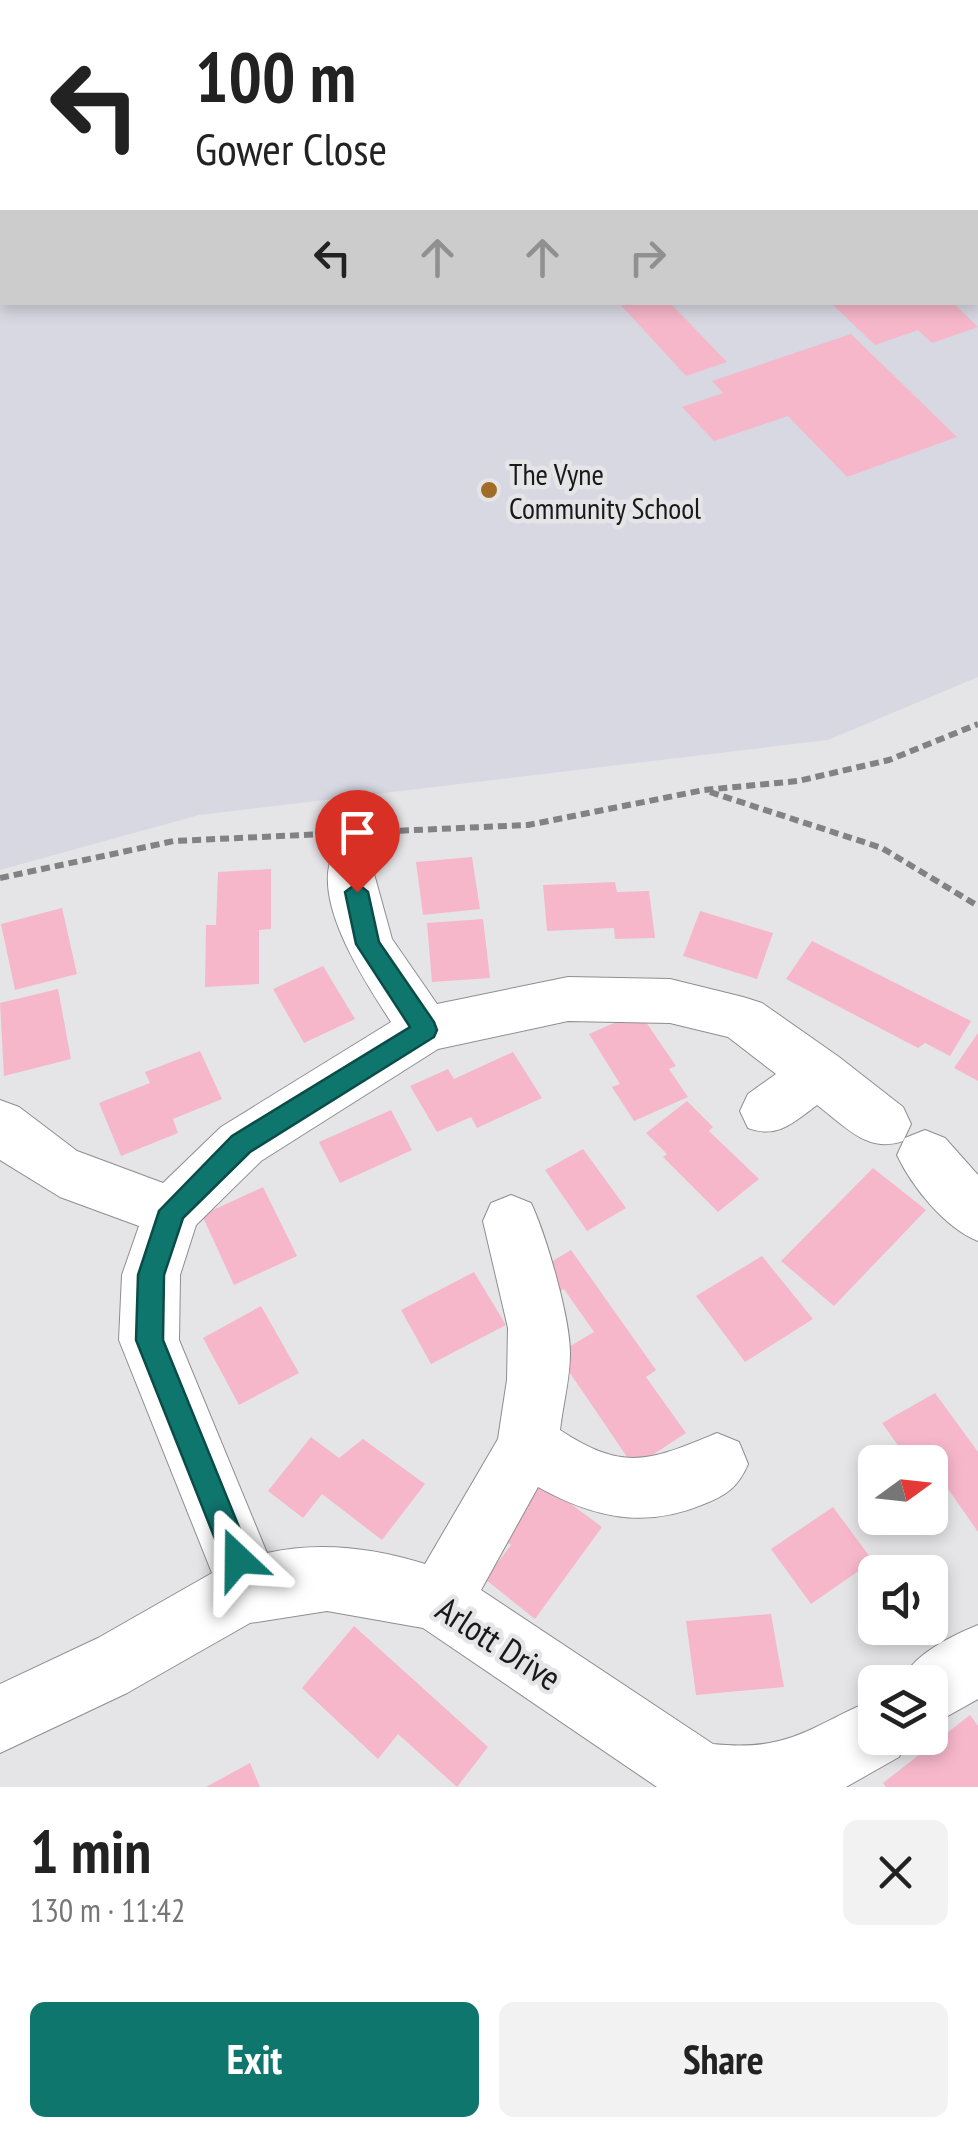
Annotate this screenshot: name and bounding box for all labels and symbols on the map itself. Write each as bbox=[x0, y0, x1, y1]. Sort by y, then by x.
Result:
place label: The Vyne Community School bbox=[509, 454, 701, 527]
marker: The Vyne Community School bbox=[478, 479, 500, 501]
pin bbox=[315, 790, 400, 893]
north arrow bbox=[858, 1445, 948, 1535]
position arrow bbox=[186, 1507, 290, 1611]
street label: Arlott Drive bbox=[428, 1586, 570, 1700]

